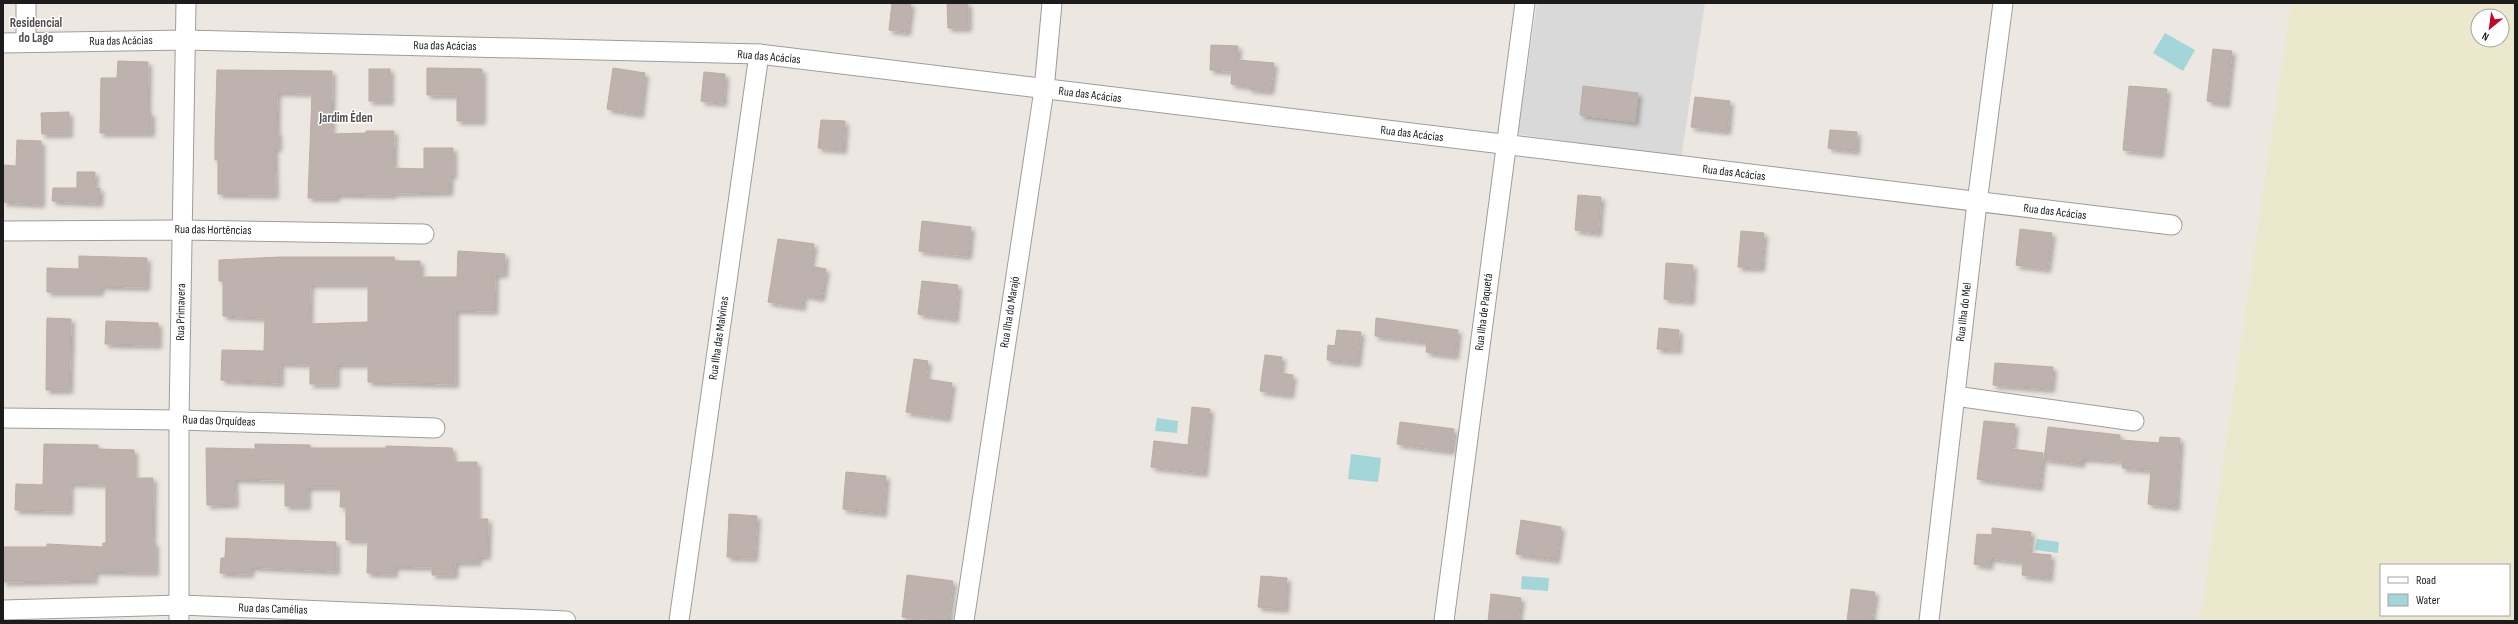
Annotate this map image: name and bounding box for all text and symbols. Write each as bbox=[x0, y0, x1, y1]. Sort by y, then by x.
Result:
north arrow bbox=[2470, 8, 2510, 48]
district label: Residencial do Lago bbox=[10, 15, 63, 46]
text: N bbox=[2480, 29, 2491, 43]
street label: Rua das Acácias bbox=[89, 33, 153, 49]
street label: Rua das Acácias bbox=[413, 38, 477, 54]
street label: Rua das Acácias bbox=[737, 47, 801, 67]
street label: Rua das Acácias bbox=[1058, 84, 1122, 106]
district label: Jardim Éden bbox=[318, 110, 373, 126]
street label: Rua das Acácias bbox=[1380, 123, 1444, 145]
street label: Rua das Acácias bbox=[1702, 162, 1766, 184]
street label: Rua das Acácias bbox=[2023, 201, 2087, 223]
street label: Rua das Hortências bbox=[174, 222, 252, 238]
street label: Rua Ilha de Paquetá bbox=[1472, 272, 1496, 351]
street label: Rua Ilha do Marajó bbox=[997, 275, 1023, 349]
street label: Rua Ilha do Mel bbox=[1953, 282, 1975, 342]
street label: Rua Primavera bbox=[173, 283, 189, 341]
street label: Rua Ilha das Malvinas bbox=[706, 295, 732, 381]
street label: Rua das Orquídeas bbox=[182, 412, 256, 430]
legend bbox=[2380, 564, 2510, 616]
text: Road bbox=[2416, 573, 2436, 588]
text: Water bbox=[2416, 593, 2440, 608]
street label: Rua das Camélias bbox=[238, 600, 308, 618]

